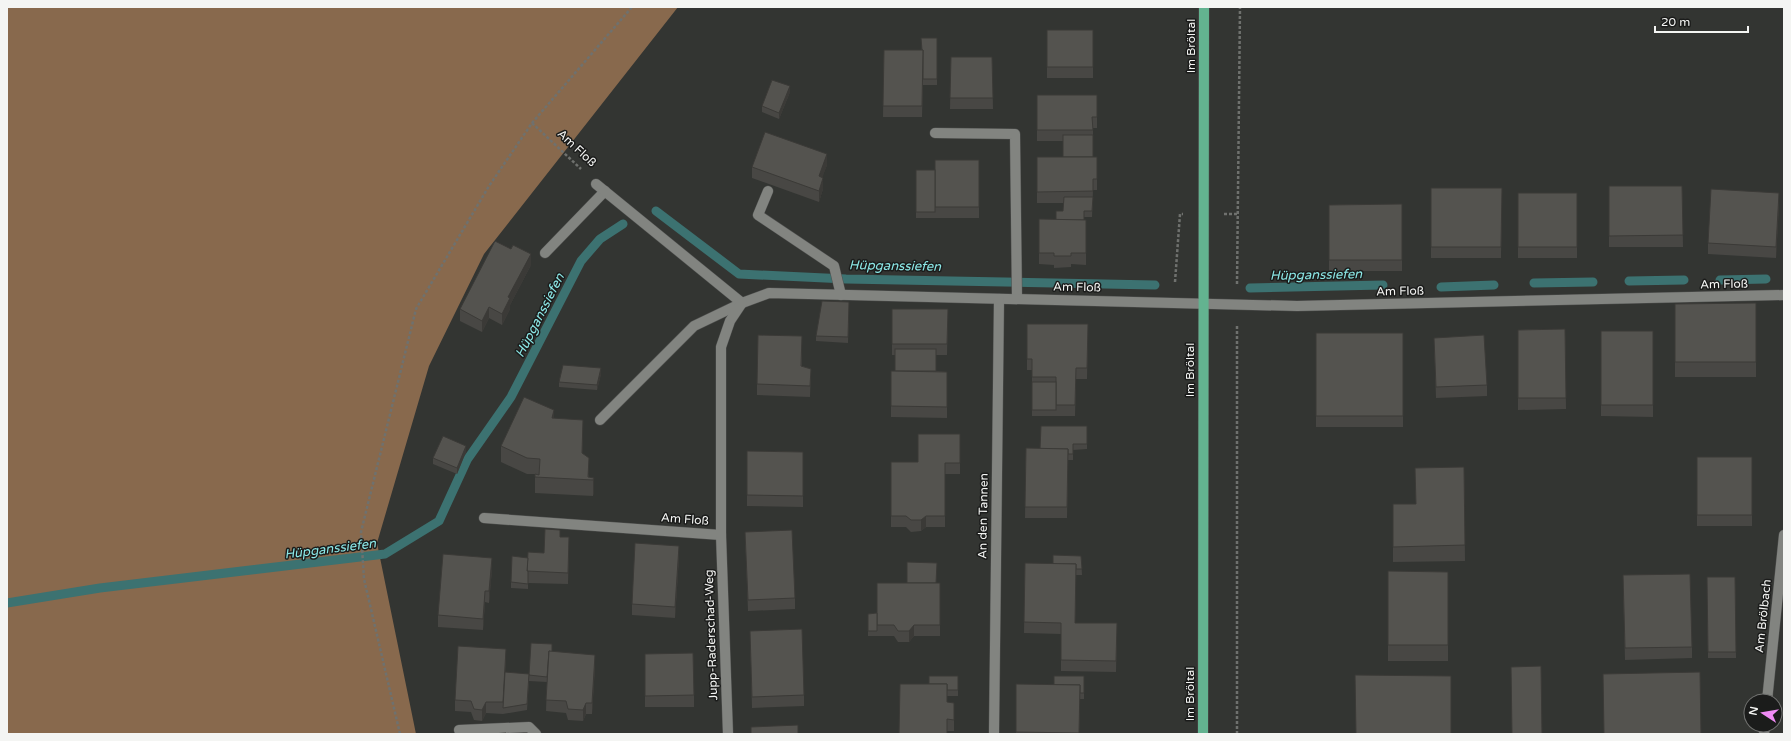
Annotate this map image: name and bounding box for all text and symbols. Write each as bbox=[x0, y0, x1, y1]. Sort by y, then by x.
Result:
scale bar bbox=[1655, 8, 1748, 34]
text: 20 m bbox=[1661, 15, 1690, 29]
street label: Im Bröltal bbox=[1184, 19, 1198, 73]
street label: Am Floß bbox=[555, 127, 599, 169]
water label: Hüpganssiefen bbox=[849, 257, 942, 275]
water label: Hüpganssiefen bbox=[1270, 266, 1363, 284]
water label: Hüpganssiefen bbox=[512, 270, 568, 360]
street label: Am Floß bbox=[1700, 277, 1748, 291]
street label: Am Floß bbox=[1053, 280, 1101, 294]
street label: Am Floß bbox=[1376, 284, 1424, 298]
street label: Im Bröltal bbox=[1183, 343, 1197, 397]
street label: An den Tannen bbox=[975, 473, 991, 559]
street label: Am Floß bbox=[661, 510, 709, 528]
water label: Hüpganssiefen bbox=[283, 535, 378, 563]
street label: Jupp-Raderschad-Weg bbox=[702, 569, 720, 701]
street label: Am Brölbach bbox=[1752, 578, 1774, 654]
street label: Im Bröltal bbox=[1183, 667, 1197, 721]
north arrow bbox=[1743, 693, 1783, 733]
text: N bbox=[1746, 705, 1761, 717]

